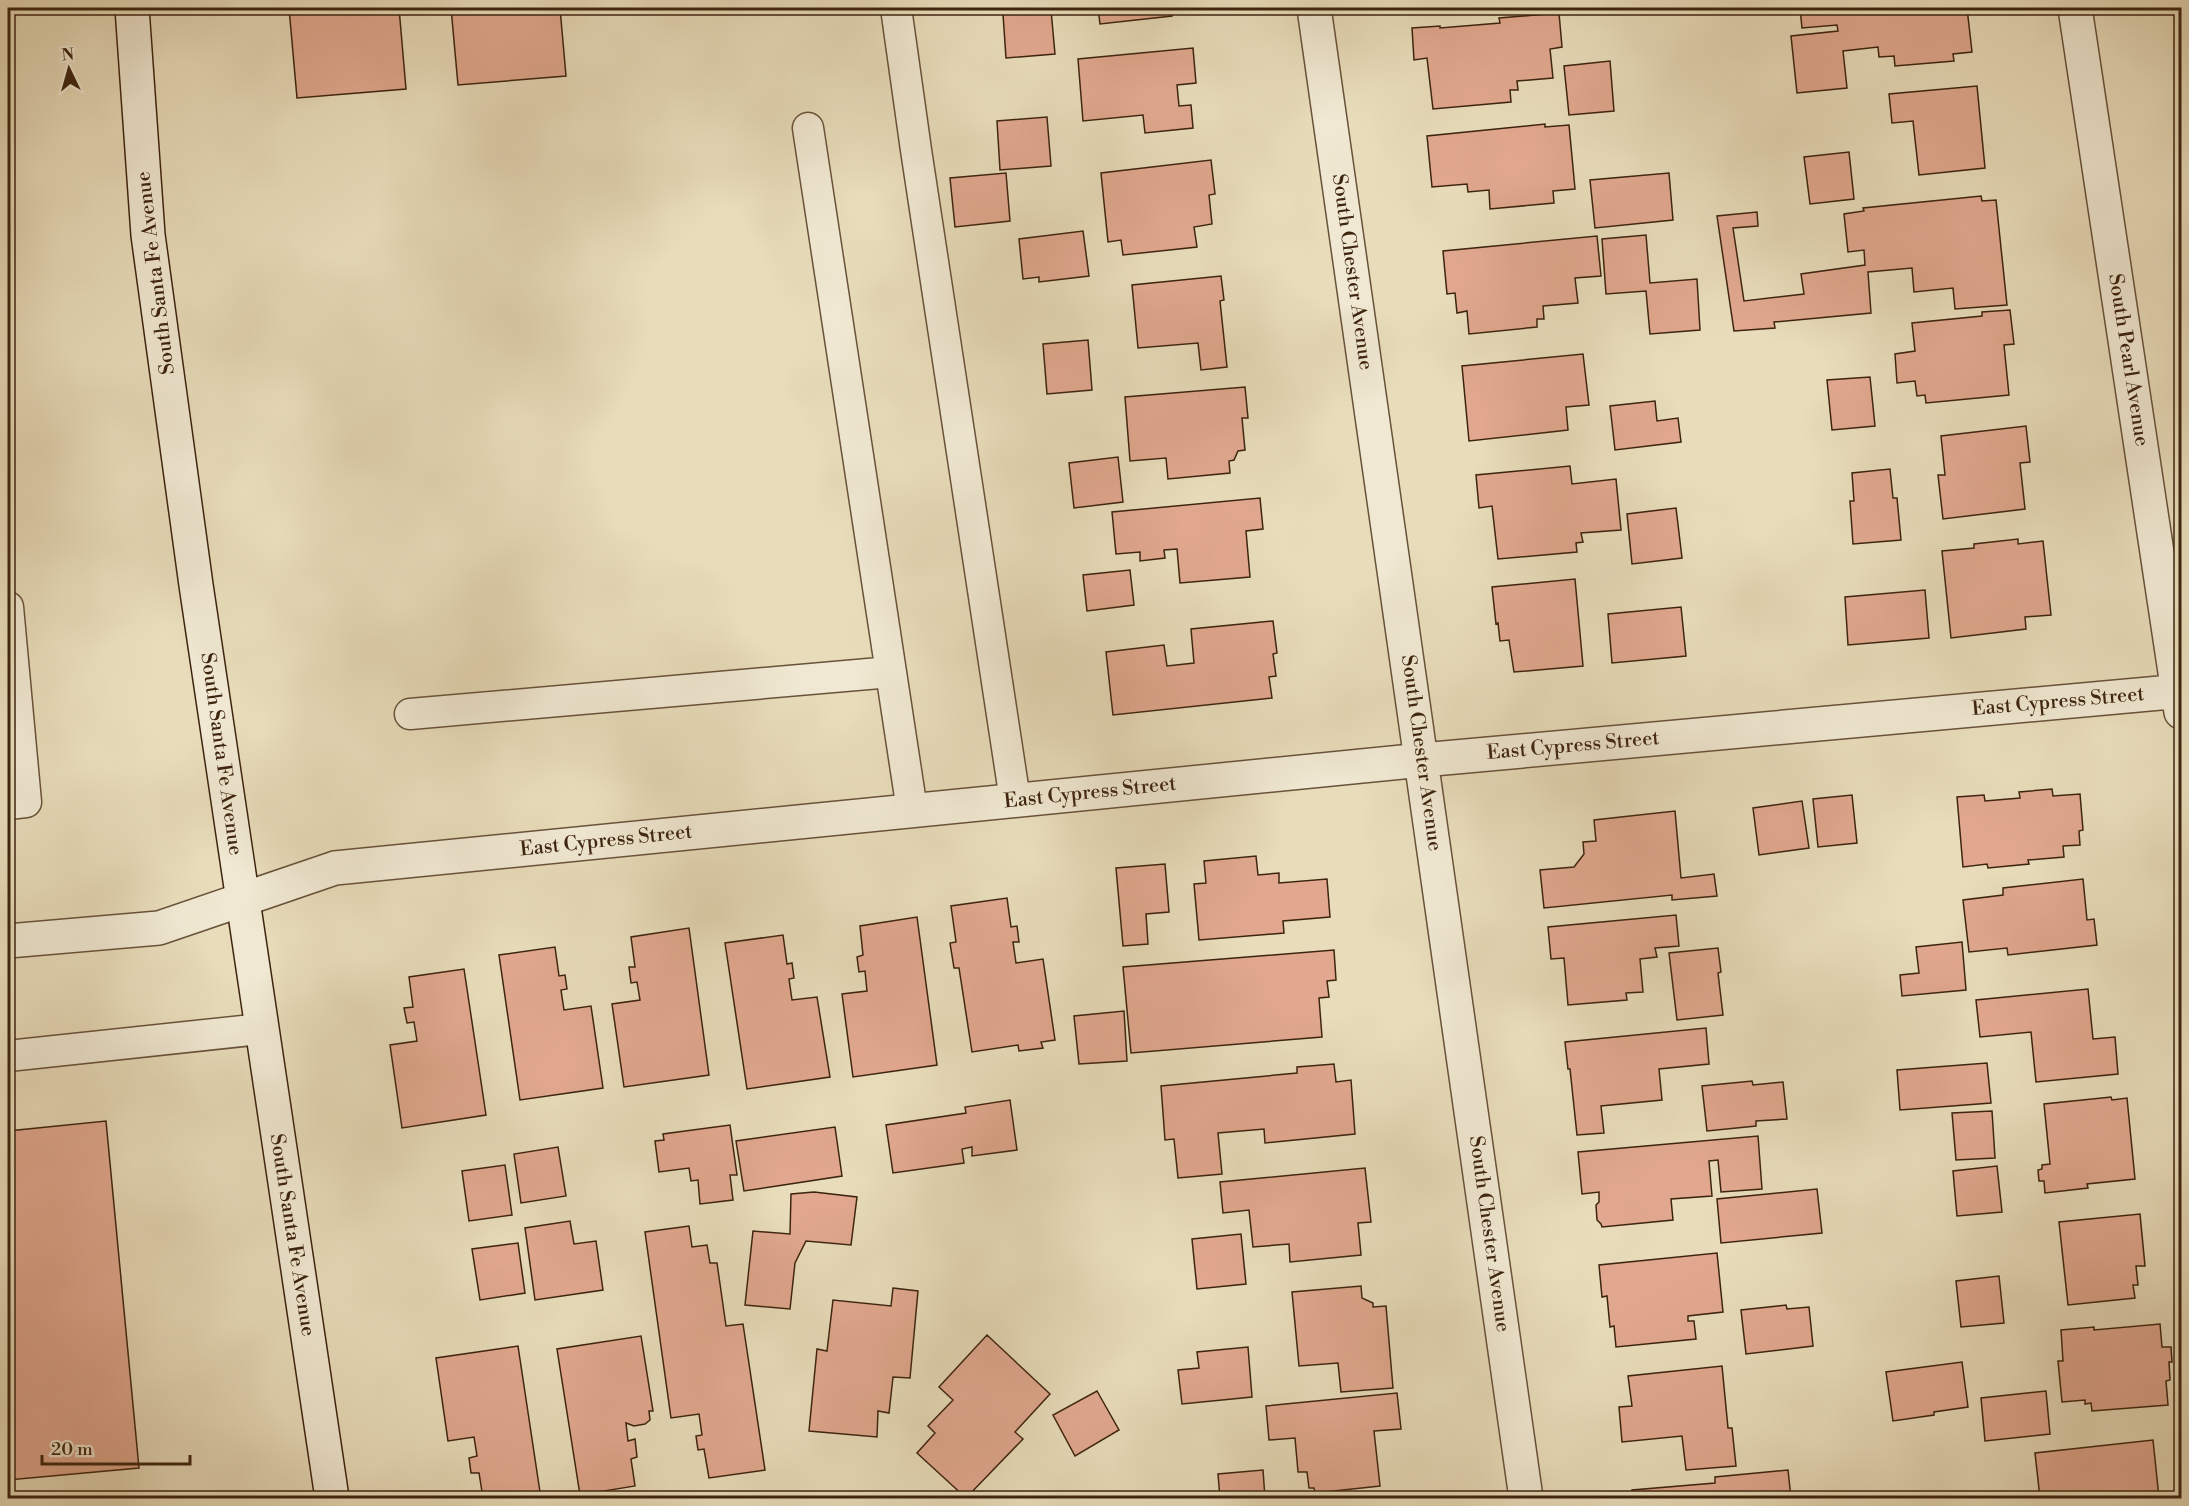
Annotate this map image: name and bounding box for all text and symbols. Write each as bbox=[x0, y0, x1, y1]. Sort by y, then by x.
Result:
north arrow bbox=[39, 39, 99, 99]
text: N bbox=[61, 45, 75, 66]
street label: South Santa Fe Avenue bbox=[131, 170, 181, 376]
street label: South Chester Avenue bbox=[1326, 172, 1378, 372]
street label: South Pearl Avenue bbox=[2102, 272, 2154, 448]
street label: South Santa Fe Avenue bbox=[194, 651, 248, 857]
street label: South Chester Avenue bbox=[1395, 653, 1447, 853]
street label: East Cypress Street bbox=[1971, 682, 2145, 722]
street label: East Cypress Street bbox=[1486, 726, 1660, 766]
street label: East Cypress Street bbox=[1003, 772, 1177, 814]
street label: East Cypress Street bbox=[519, 820, 693, 862]
street label: South Santa Fe Avenue bbox=[264, 1132, 320, 1338]
street label: South Chester Avenue bbox=[1463, 1134, 1515, 1334]
scale bar bbox=[42, 1428, 190, 1466]
text: 20 m bbox=[51, 1438, 93, 1461]

